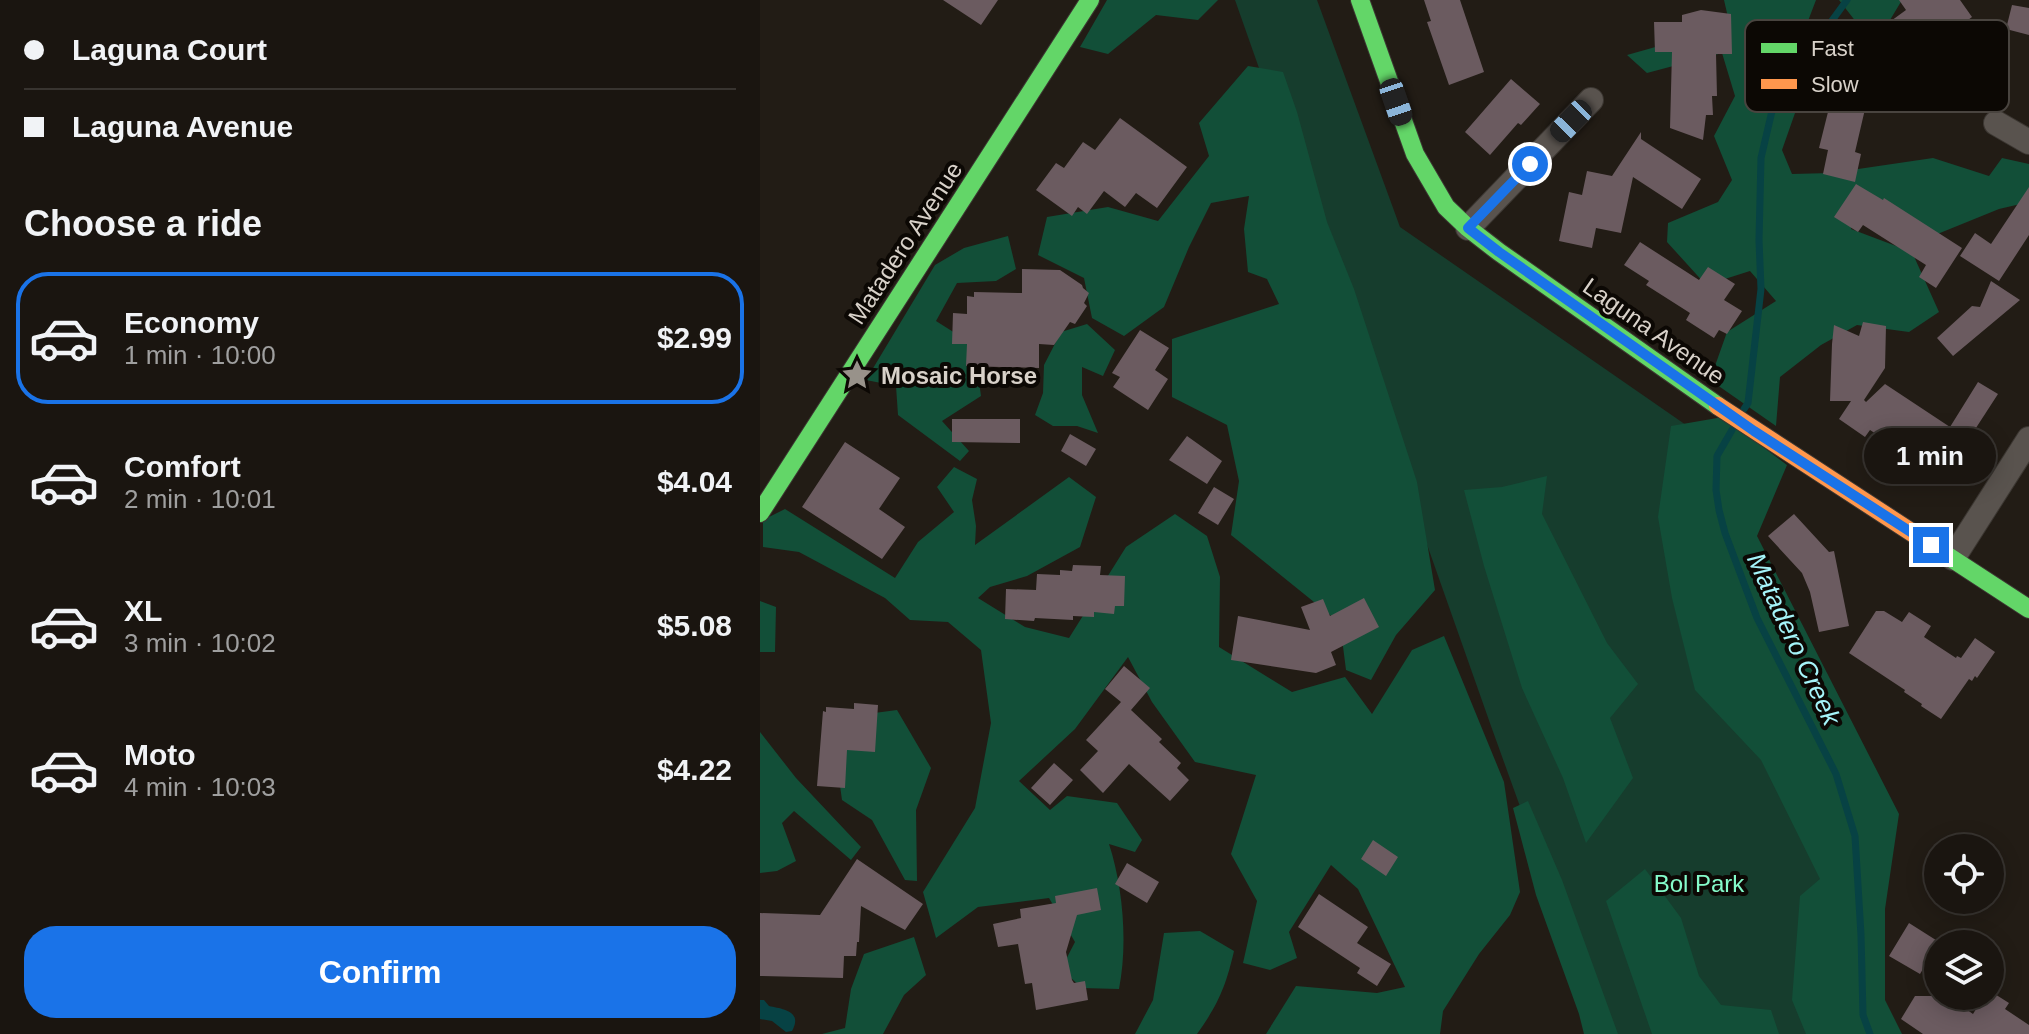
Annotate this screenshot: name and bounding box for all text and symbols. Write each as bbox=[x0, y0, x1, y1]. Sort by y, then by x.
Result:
legend bbox=[1745, 20, 2009, 112]
text: Laguna Court bbox=[72, 33, 267, 66]
text: Fast bbox=[1811, 36, 1854, 61]
text: Slow bbox=[1811, 72, 1859, 97]
car bbox=[1377, 75, 1415, 129]
car bbox=[1546, 95, 1596, 147]
text: Laguna Avenue bbox=[72, 110, 293, 143]
route start bbox=[1512, 146, 1548, 182]
street label: Matadero Avenue bbox=[843, 157, 967, 329]
text: Choose a ride bbox=[24, 203, 262, 244]
street label: Laguna Avenue bbox=[1578, 272, 1730, 390]
icon: car bbox=[28, 302, 100, 374]
text: Economy bbox=[124, 306, 259, 339]
text: $2.99 bbox=[657, 321, 732, 354]
text: 1 min · 10:00 bbox=[124, 340, 276, 370]
place icon: Mosaic Horse bbox=[840, 358, 874, 392]
place label: Mosaic Horse bbox=[881, 362, 1037, 389]
callout: 1 min bbox=[1865, 429, 1997, 485]
text: 1 min bbox=[1896, 441, 1964, 471]
icon: car bbox=[28, 446, 100, 518]
text: Comfort bbox=[124, 450, 241, 483]
text: $4.04 bbox=[657, 465, 732, 498]
text: 2 min · 10:01 bbox=[124, 484, 276, 514]
route end bbox=[1913, 527, 1949, 563]
water label: Matadero Creek bbox=[1741, 548, 1848, 732]
icon: car bbox=[28, 590, 100, 662]
text: XL bbox=[124, 594, 162, 627]
text: $5.08 bbox=[657, 609, 732, 642]
text: 3 min · 10:02 bbox=[124, 628, 276, 658]
icon: car bbox=[28, 734, 100, 806]
text: Moto bbox=[124, 738, 196, 771]
text: $4.22 bbox=[657, 753, 732, 786]
text: 4 min · 10:03 bbox=[124, 772, 276, 802]
map controls bbox=[1924, 834, 2004, 1010]
button: locate bbox=[1924, 834, 2004, 914]
park label: Bol Park bbox=[1654, 870, 1745, 897]
button: Confirm bbox=[24, 926, 736, 1018]
button: layers bbox=[1924, 930, 2004, 1010]

